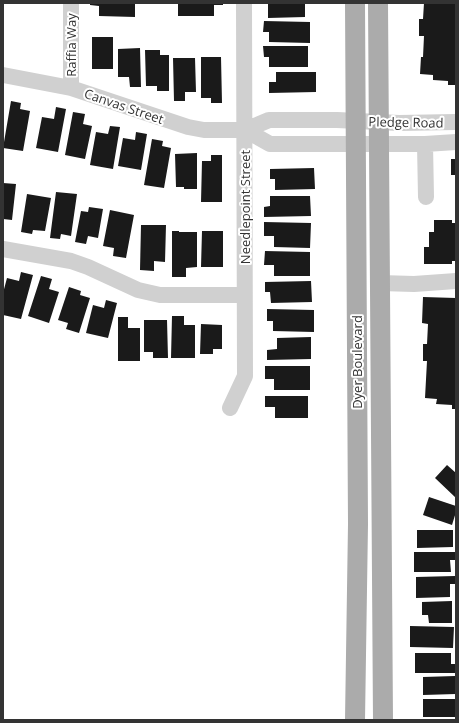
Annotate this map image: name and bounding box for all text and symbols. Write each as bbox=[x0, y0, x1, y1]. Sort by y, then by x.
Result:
street label: Raffia Way bbox=[62, 13, 80, 77]
street label: Canvas Street bbox=[82, 84, 167, 128]
street label: Pledge Road bbox=[368, 112, 444, 132]
street label: Needlepoint Street bbox=[236, 150, 254, 264]
street label: Dyer Boulevard bbox=[348, 315, 366, 409]

